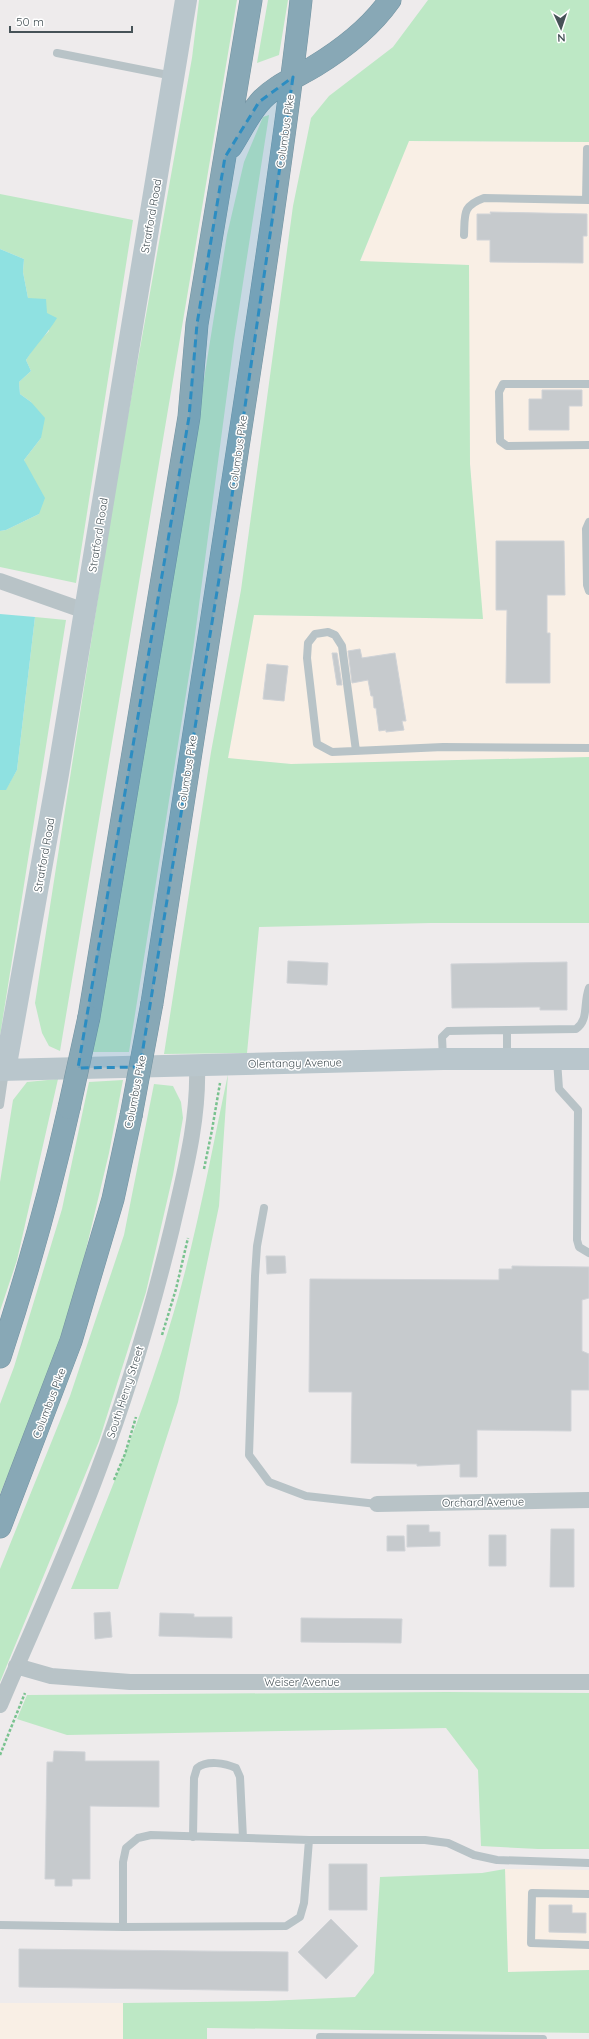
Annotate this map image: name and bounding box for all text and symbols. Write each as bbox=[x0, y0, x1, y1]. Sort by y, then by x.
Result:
scale bar bbox=[10, 8, 132, 34]
north arrow bbox=[541, 8, 581, 48]
text: 50 m bbox=[16, 14, 44, 29]
text: N bbox=[557, 31, 566, 45]
street label: Columbus Pike bbox=[273, 93, 297, 169]
street label: Stratford Road bbox=[138, 178, 164, 254]
street label: Columbus Pike bbox=[226, 414, 250, 490]
street label: Stratford Road bbox=[85, 497, 111, 573]
street label: Columbus Pike bbox=[174, 734, 200, 810]
street label: Stratford Road bbox=[31, 817, 57, 893]
street label: Columbus Pike bbox=[121, 1054, 149, 1130]
street label: Olentangy Avenue bbox=[248, 1055, 342, 1071]
street label: South Henry Street bbox=[103, 1344, 147, 1440]
street label: Columbus Pike bbox=[29, 1366, 69, 1440]
street label: Orchard Avenue bbox=[442, 1494, 524, 1510]
street label: Weiser Avenue bbox=[264, 1675, 340, 1689]

